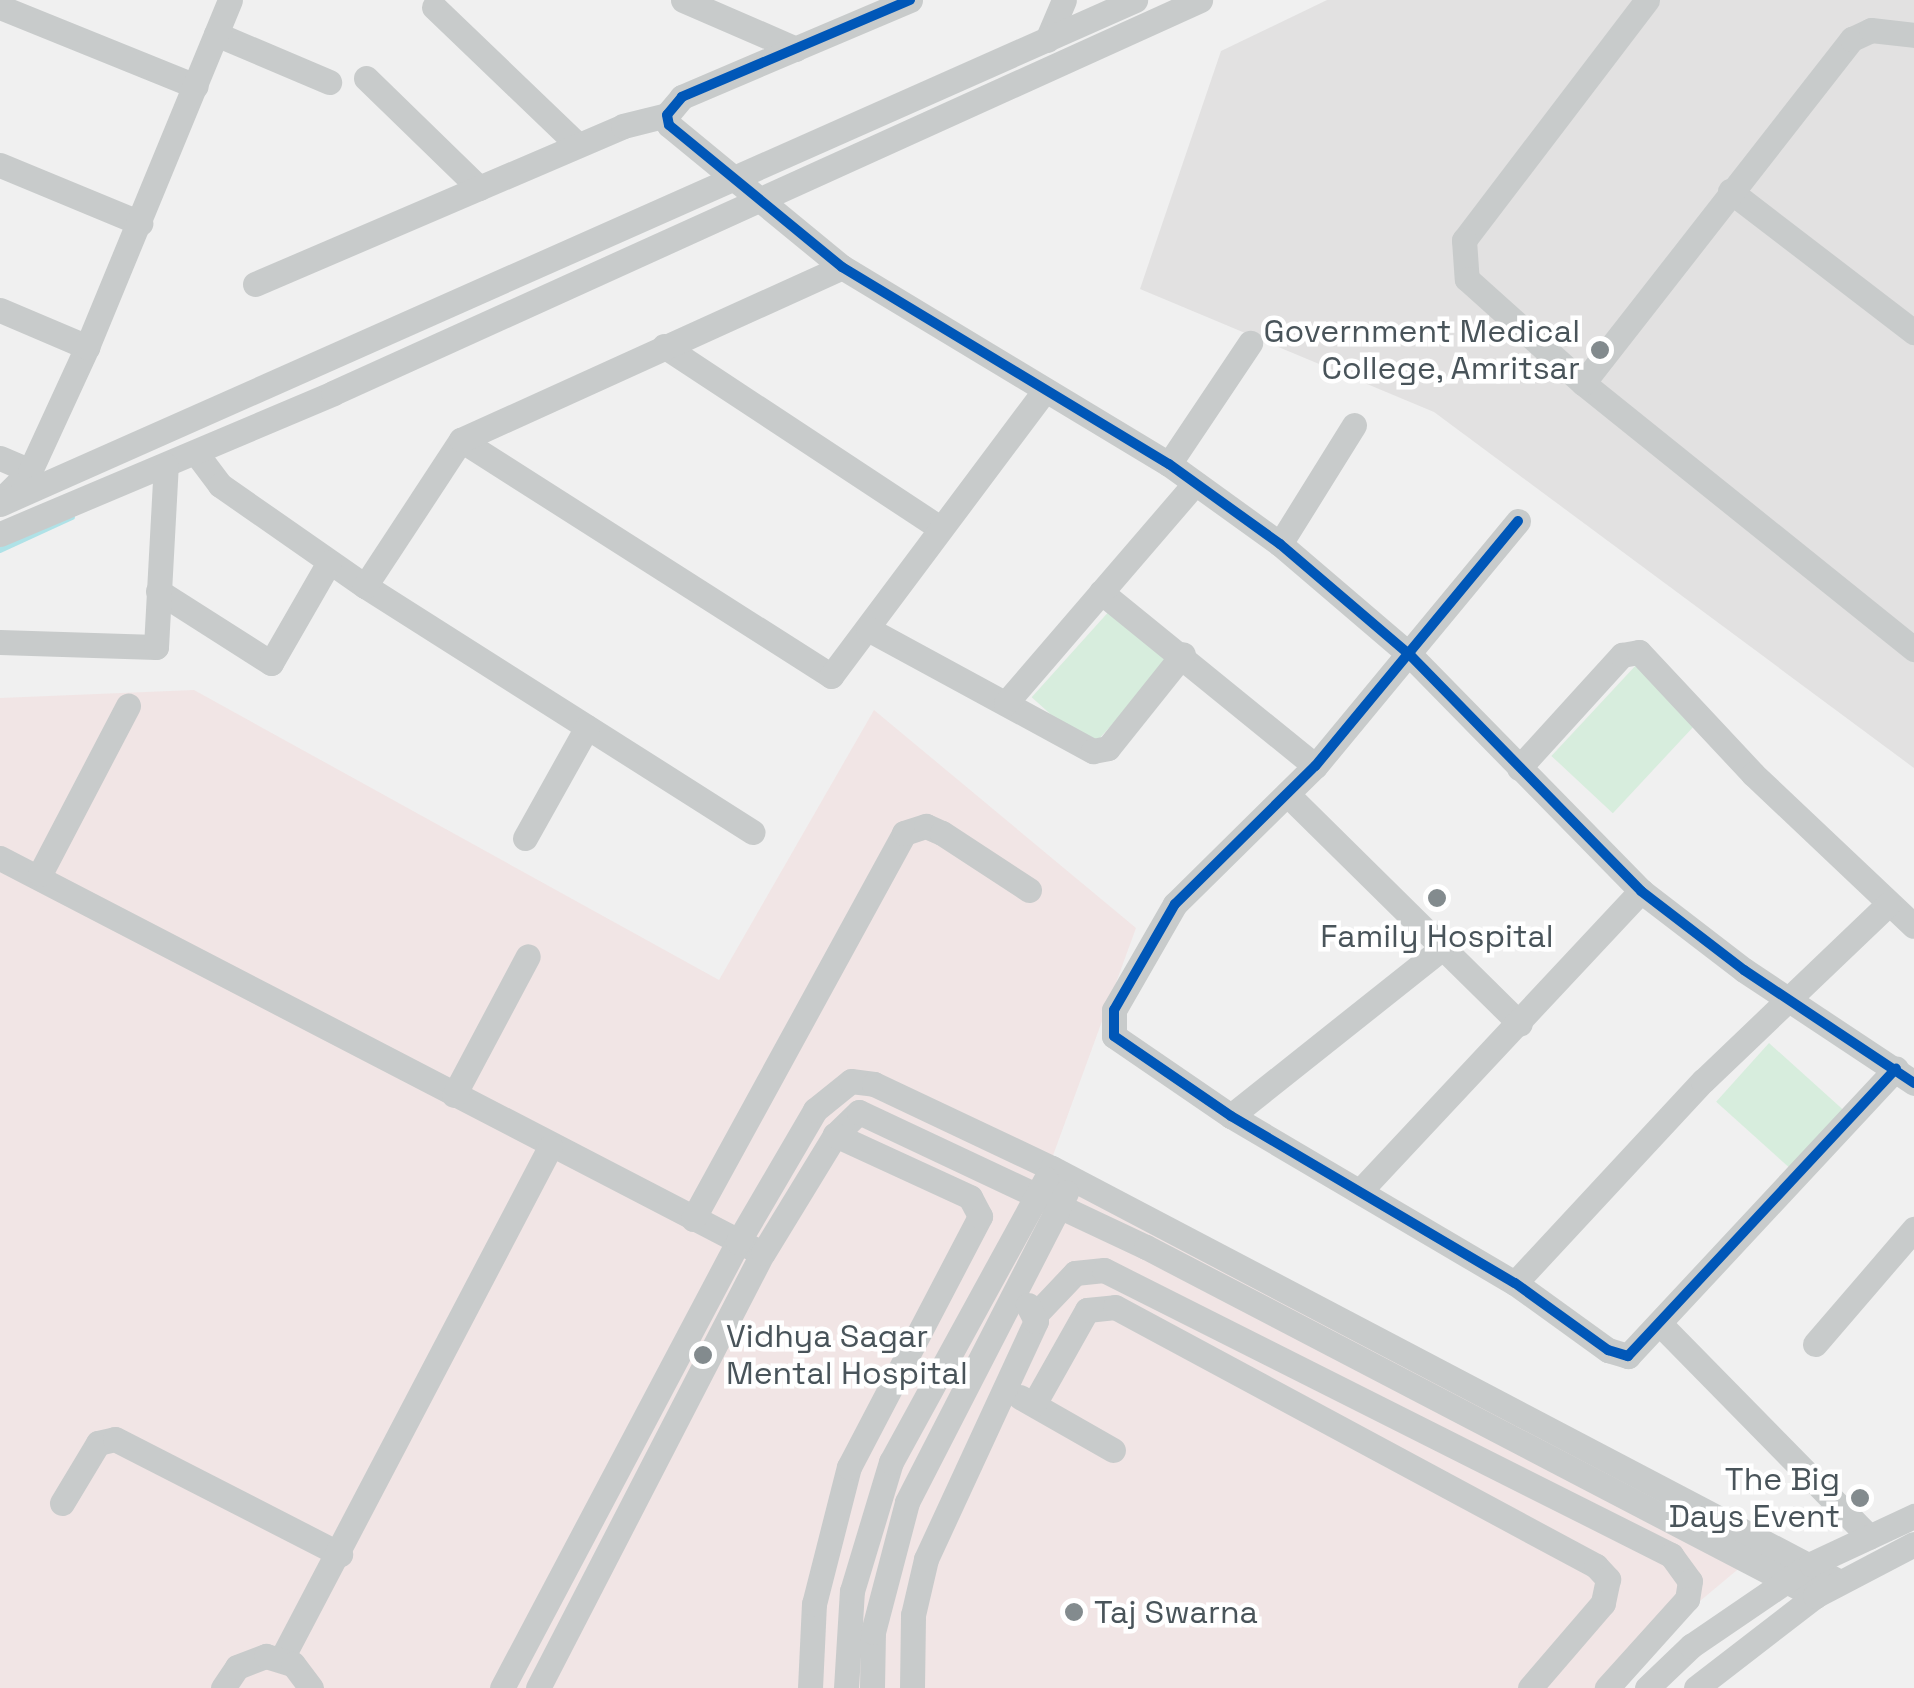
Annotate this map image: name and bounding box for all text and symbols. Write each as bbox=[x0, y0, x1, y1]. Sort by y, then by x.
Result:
place label: Government Medical College, Amritsar bbox=[1264, 313, 1580, 388]
marker: Government Medical College, Amritsar bbox=[1589, 339, 1611, 361]
marker: Family Hospital bbox=[1424, 885, 1450, 911]
place label: Family Hospital bbox=[1320, 917, 1554, 955]
place label: Vidhya Sagar Mental Hospital bbox=[726, 1318, 968, 1393]
marker: Vidhya Sagar Mental Hospital bbox=[690, 1342, 716, 1368]
place label: The Big Days Event bbox=[1669, 1461, 1840, 1536]
marker: The Big Days Event bbox=[1849, 1487, 1871, 1509]
place label: Taj Swarna bbox=[1094, 1593, 1258, 1631]
marker: Taj Swarna bbox=[1063, 1601, 1085, 1623]

